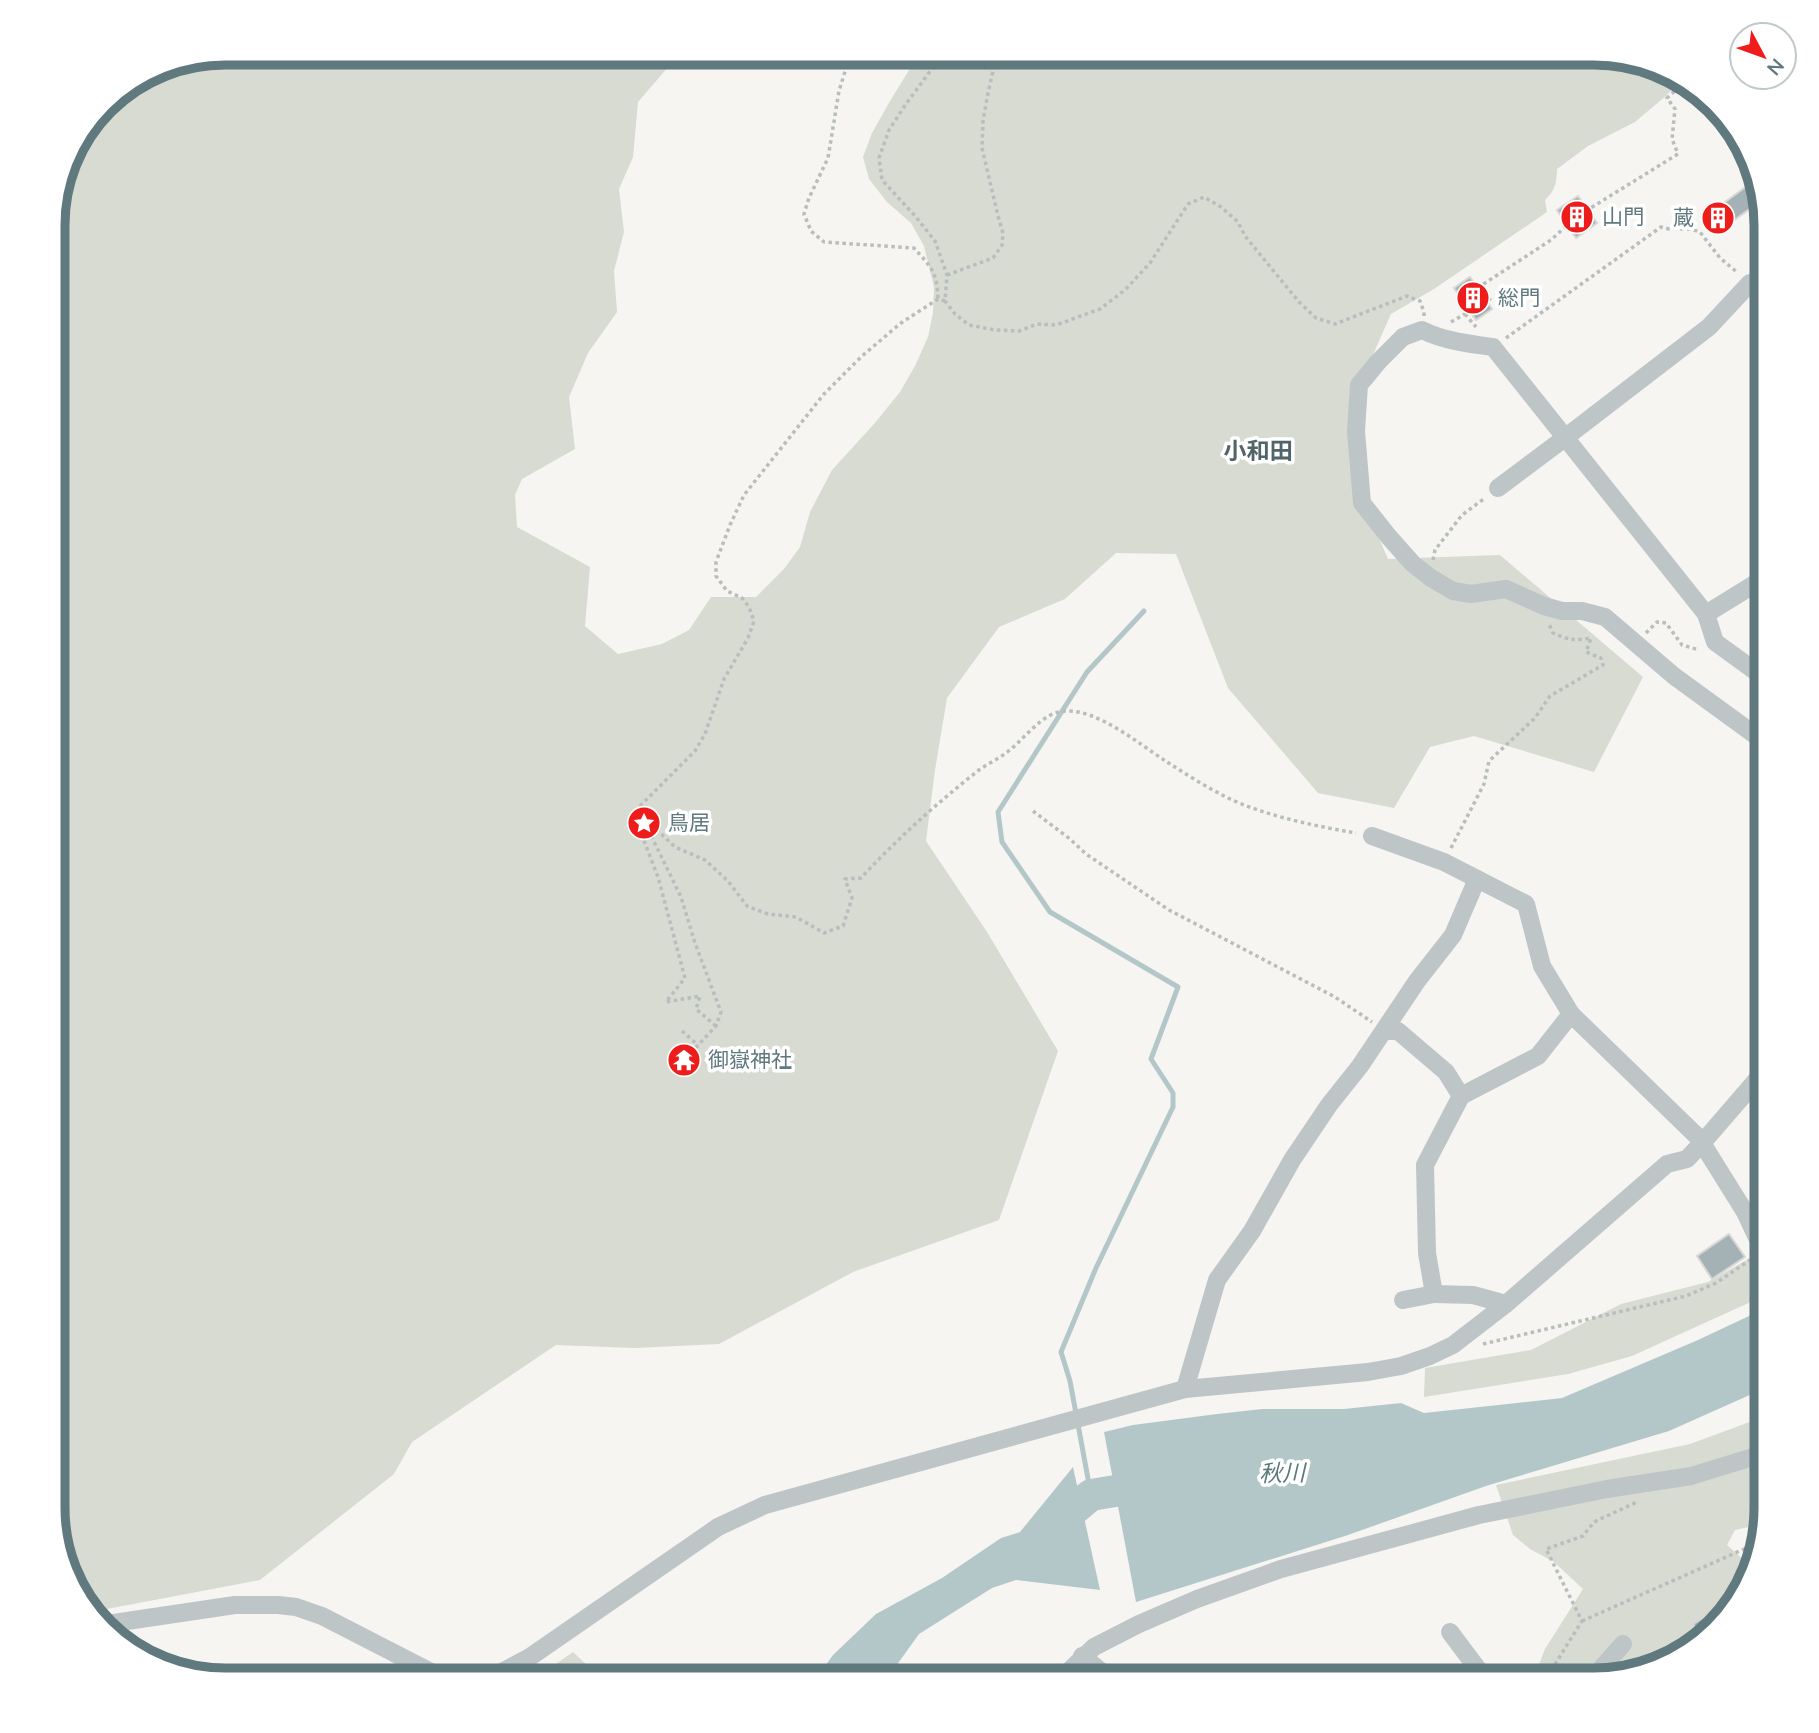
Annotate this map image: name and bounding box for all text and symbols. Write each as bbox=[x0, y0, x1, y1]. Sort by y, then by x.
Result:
north arrow bbox=[1728, 21, 1798, 91]
text: N bbox=[1762, 54, 1790, 80]
building icon: 山門 bbox=[1558, 198, 1596, 236]
building icon: 蔵 bbox=[1699, 199, 1737, 237]
place label: 山門 bbox=[1602, 203, 1644, 229]
place label: 蔵 bbox=[1673, 204, 1694, 230]
building icon: 総門 bbox=[1454, 279, 1492, 317]
place label: 総門 bbox=[1498, 284, 1540, 310]
district label: 小和田 bbox=[1224, 436, 1293, 465]
place icon: 鳥居 bbox=[625, 804, 663, 842]
place label: 鳥居 bbox=[668, 809, 710, 835]
temple icon: 御嶽神社 bbox=[665, 1041, 703, 1079]
place label: 御嶽神社 bbox=[708, 1046, 792, 1072]
water label: 秋川 bbox=[1259, 1458, 1308, 1487]

